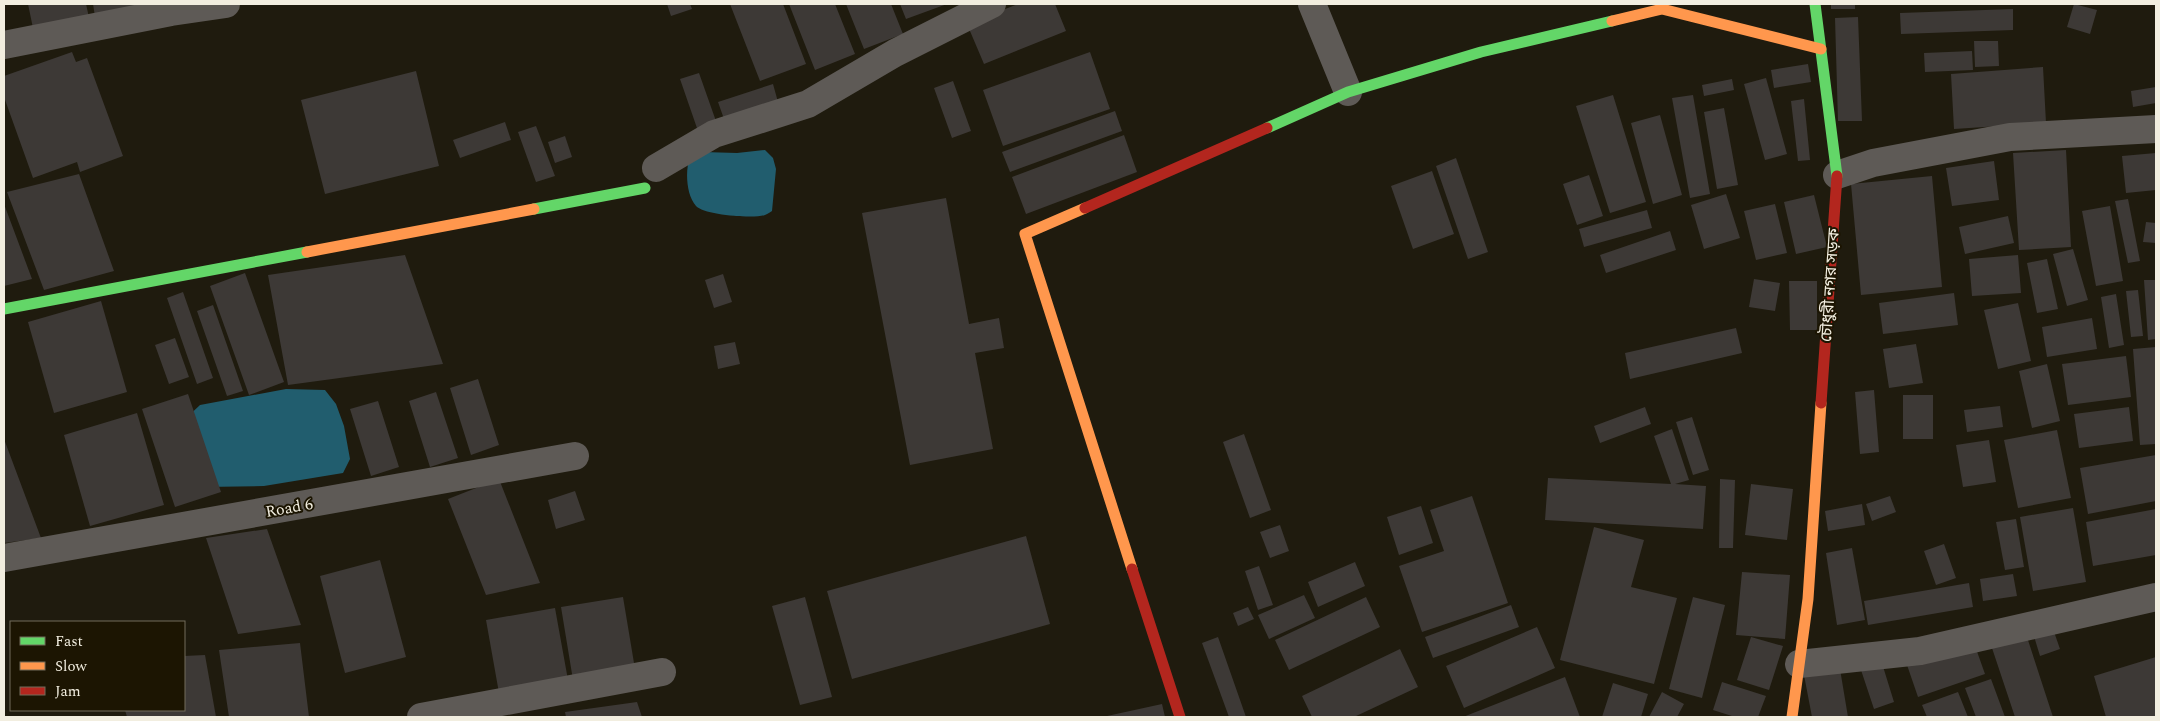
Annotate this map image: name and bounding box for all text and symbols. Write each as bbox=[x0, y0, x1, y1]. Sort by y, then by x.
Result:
street label: চৌধুরী নগর সড়ক bbox=[1814, 226, 1846, 343]
street label: Road 6 bbox=[263, 492, 315, 524]
legend bbox=[10, 621, 185, 711]
text: Fast bbox=[55, 630, 83, 653]
text: Slow bbox=[55, 655, 87, 678]
text: Jam bbox=[55, 680, 81, 703]

